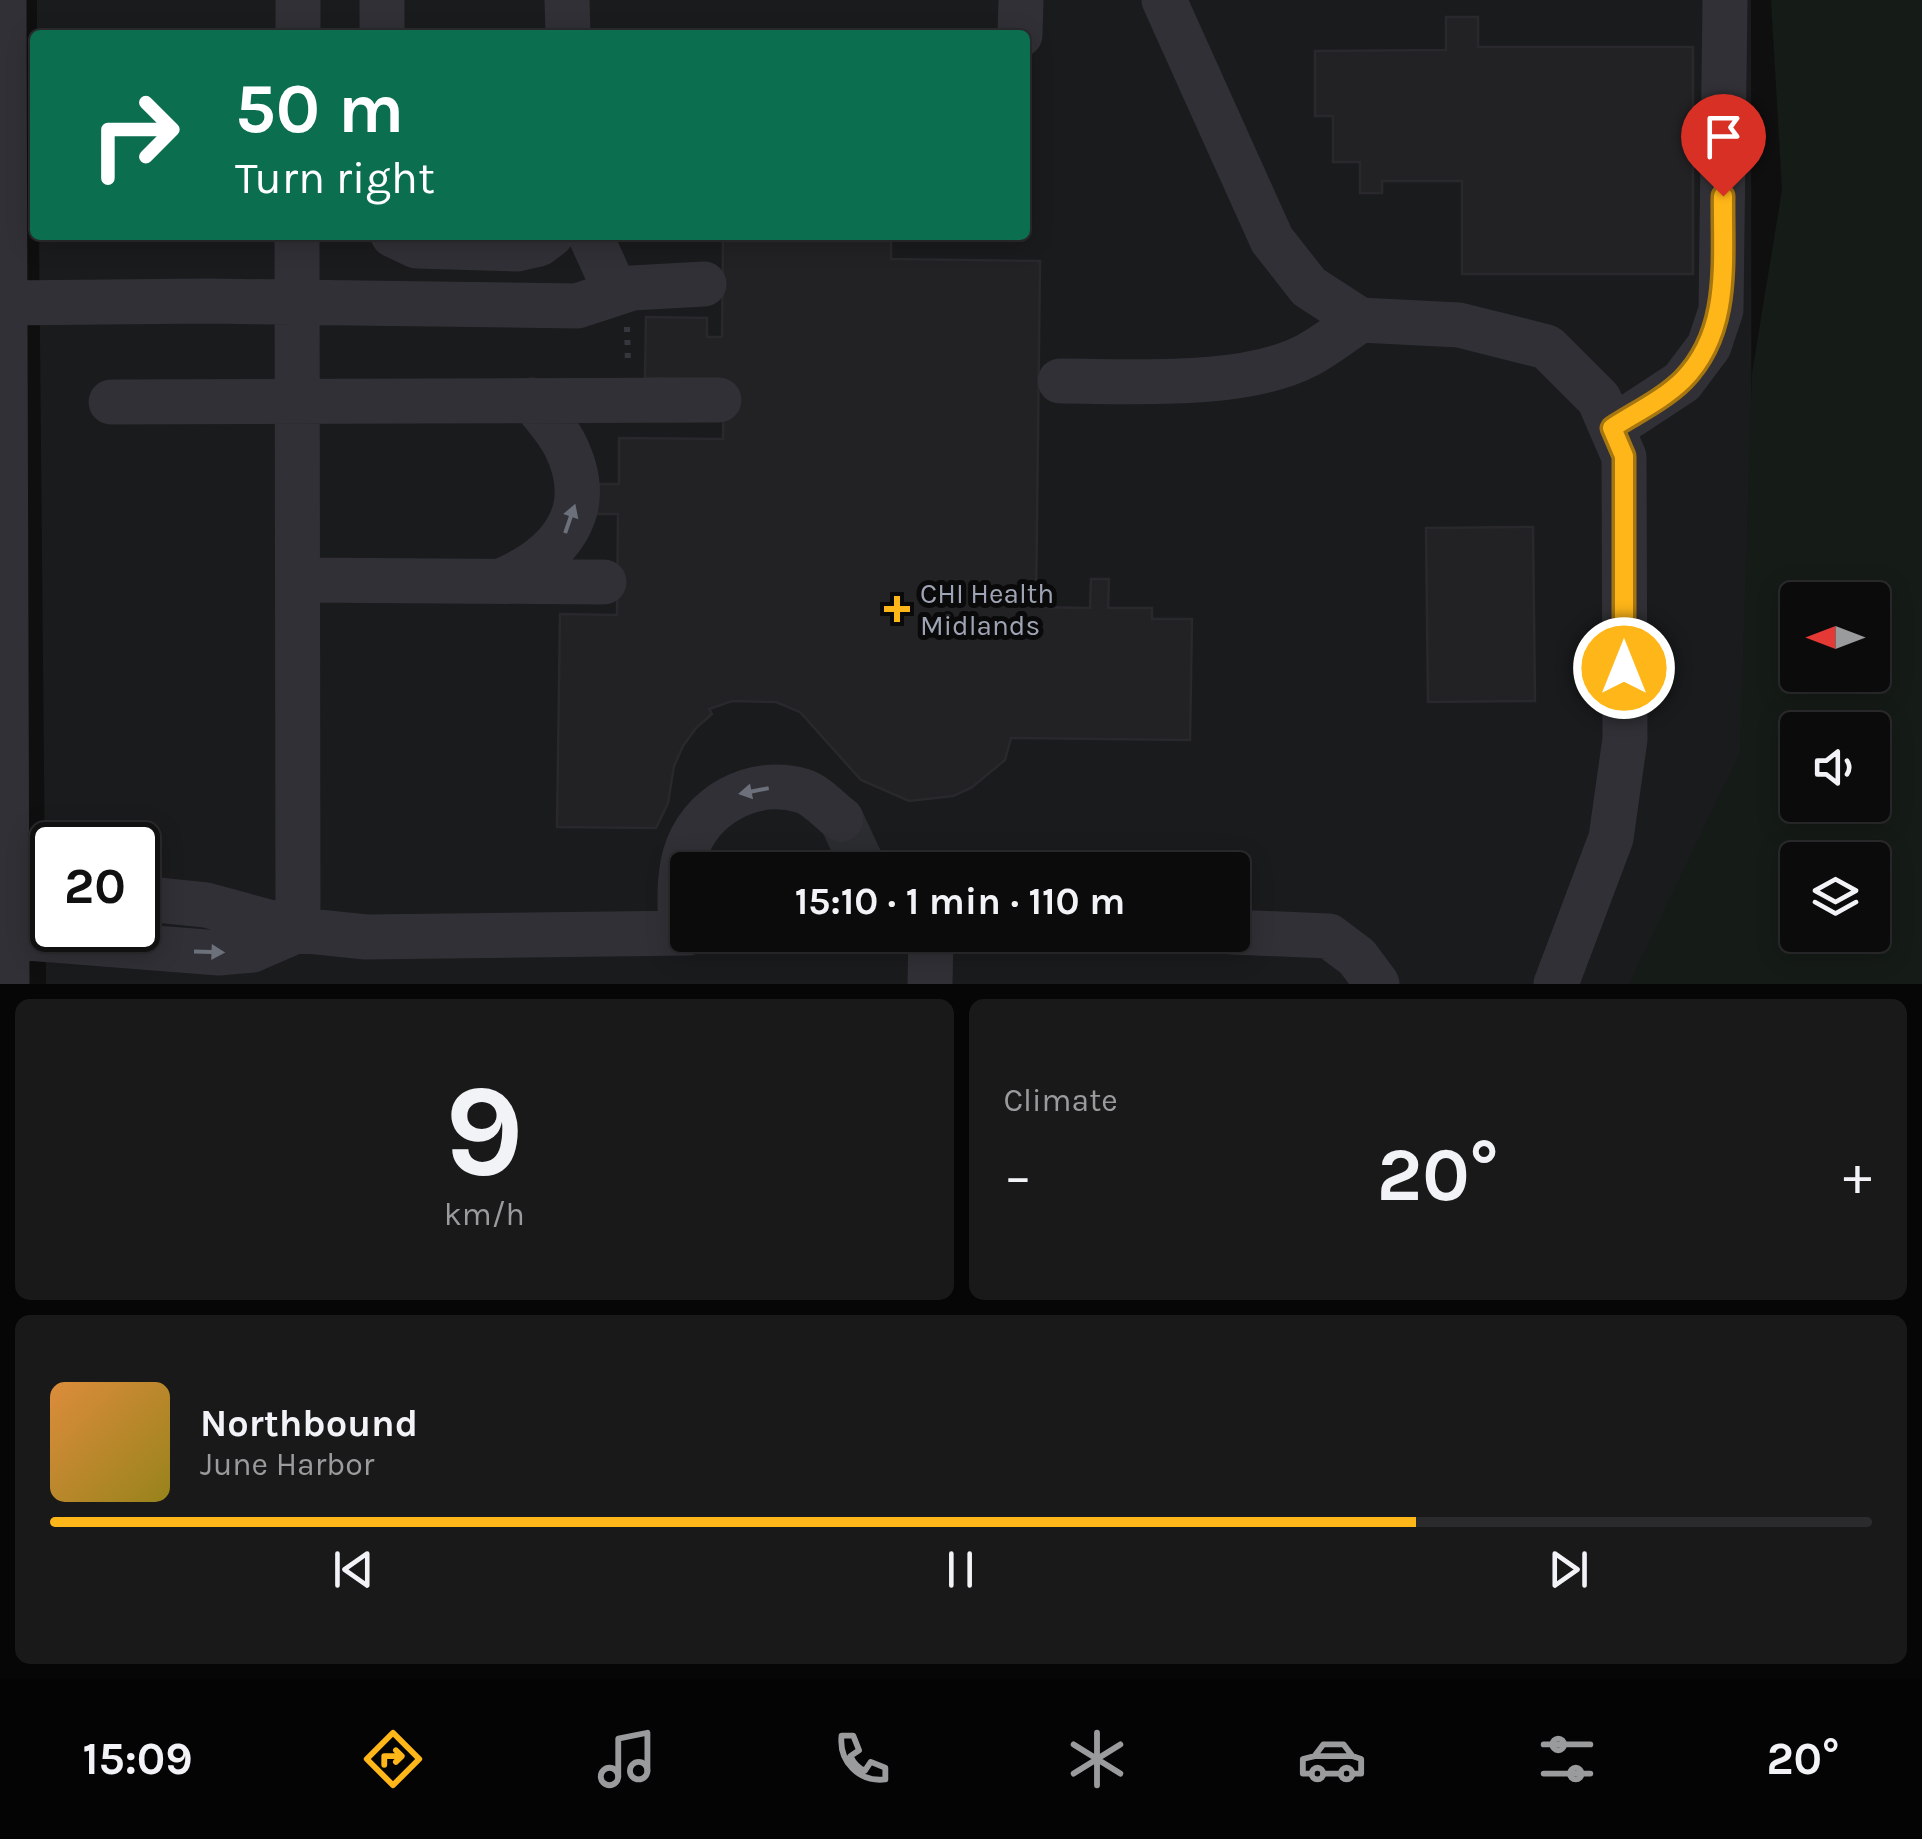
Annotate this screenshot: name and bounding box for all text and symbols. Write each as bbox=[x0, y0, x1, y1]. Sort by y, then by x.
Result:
text: 50 m bbox=[235, 68, 404, 150]
icon: right bbox=[70, 70, 200, 200]
pin bbox=[1681, 94, 1766, 197]
icon: arrive bbox=[1696, 109, 1751, 164]
text: Turn right bbox=[235, 152, 435, 204]
one-way arrow bbox=[564, 504, 579, 534]
place label: CHI Health Midlands bbox=[920, 577, 1054, 642]
north arrow bbox=[1780, 582, 1890, 692]
map controls bbox=[1780, 582, 1890, 952]
marker: CHI Health Midlands bbox=[884, 596, 910, 622]
position arrow bbox=[1572, 616, 1676, 720]
button: sound bbox=[1780, 712, 1890, 822]
one-way arrow bbox=[738, 783, 769, 799]
speed limit sign: 20 bbox=[30, 822, 160, 952]
button: layers bbox=[1780, 842, 1890, 952]
text: 15:10 · 1 min · 110 m bbox=[795, 879, 1125, 924]
one-way arrow bbox=[193, 944, 225, 960]
text: 9 bbox=[445, 1055, 524, 1207]
text: Climate bbox=[1004, 1082, 1118, 1119]
text: 20° bbox=[1377, 1131, 1499, 1219]
text: − bbox=[1004, 1144, 1032, 1208]
text: + bbox=[1843, 1144, 1872, 1208]
text: km/h bbox=[444, 1196, 525, 1233]
text: Northbound bbox=[200, 1401, 418, 1446]
text: June Harbor bbox=[200, 1446, 374, 1483]
icon: previous bbox=[326, 1542, 381, 1597]
icon: pause bbox=[933, 1542, 988, 1597]
icon: next bbox=[1541, 1542, 1596, 1597]
icon: directions bbox=[358, 1724, 428, 1794]
icon: music bbox=[592, 1724, 662, 1794]
icon: phone bbox=[827, 1724, 897, 1794]
icon: climate bbox=[1062, 1724, 1132, 1794]
icon: car bbox=[1297, 1724, 1367, 1794]
icon: filters bbox=[1532, 1724, 1602, 1794]
text: 15:09 bbox=[82, 1733, 193, 1785]
text: 20° bbox=[1766, 1733, 1840, 1785]

